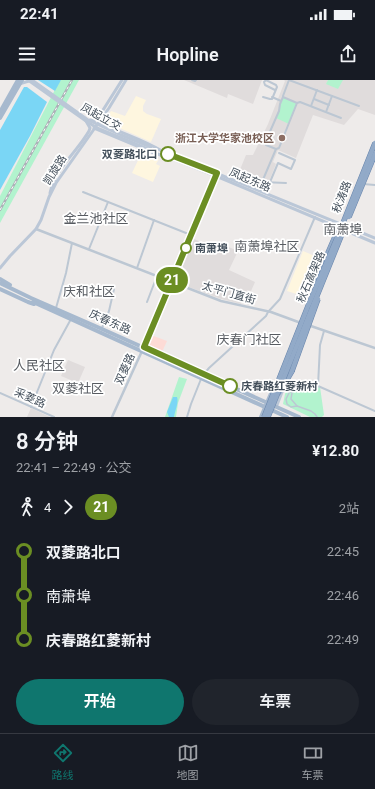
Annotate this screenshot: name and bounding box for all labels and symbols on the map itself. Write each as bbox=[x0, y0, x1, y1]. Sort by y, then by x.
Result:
street label: 凤起立交 bbox=[79, 101, 123, 133]
place label: 浙江大学华家池校区 bbox=[175, 132, 274, 145]
marker: 浙江大学华家池校区 bbox=[277, 133, 287, 143]
marker: 双菱路北口 bbox=[160, 146, 176, 162]
place label: 双菱路北口 bbox=[102, 148, 157, 161]
street label: 凯旋路 bbox=[41, 153, 69, 187]
street label: 凤起东路 bbox=[227, 165, 273, 195]
street label: 秋涛路 bbox=[330, 179, 354, 215]
district label: 金兰池社区 bbox=[63, 211, 129, 226]
district label: 南萧埠 bbox=[323, 222, 363, 237]
district label: 南萧埠社区 bbox=[234, 239, 300, 254]
marker: 南萧埠 bbox=[180, 242, 192, 254]
place label: 南萧埠 bbox=[195, 242, 228, 255]
street label: 秋石高架路 bbox=[294, 249, 328, 305]
line badge: 21 bbox=[154, 267, 190, 293]
street label: 太平门直街 bbox=[201, 279, 257, 307]
district label: 庆和社区 bbox=[63, 284, 115, 299]
street label: 庆春东路 bbox=[87, 307, 133, 337]
district label: 庆春门社区 bbox=[216, 332, 282, 347]
street label: 双菱路 bbox=[112, 351, 138, 387]
district label: 人民社区 bbox=[13, 358, 65, 373]
marker: 庆春路红菱新村 bbox=[222, 378, 238, 394]
place label: 庆春路红菱新村 bbox=[241, 380, 318, 393]
district label: 双菱社区 bbox=[52, 381, 104, 396]
street label: 采菱路 bbox=[12, 385, 48, 411]

